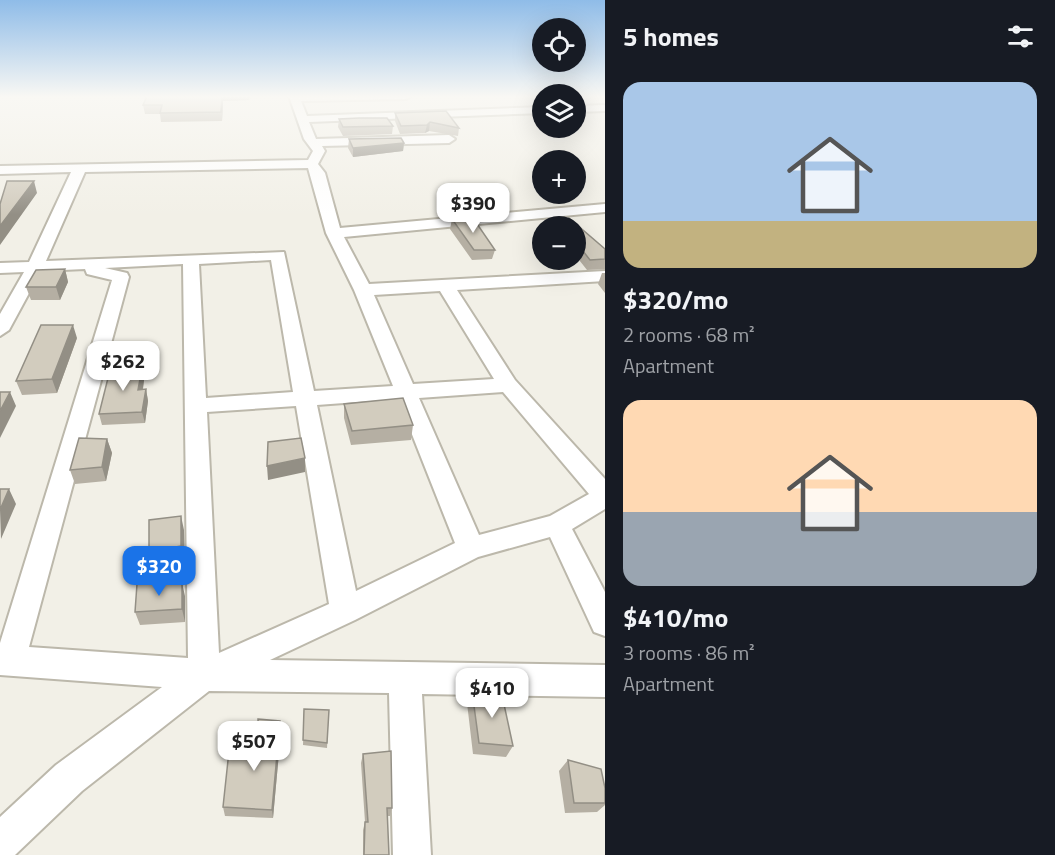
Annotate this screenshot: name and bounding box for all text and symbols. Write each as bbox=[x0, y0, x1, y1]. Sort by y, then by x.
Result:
text: 5 homes bbox=[623, 17, 719, 56]
map controls bbox=[532, 18, 586, 270]
button: locate bbox=[532, 18, 586, 72]
icon: filters bbox=[1004, 20, 1037, 53]
button: layers bbox=[532, 84, 586, 138]
icon: home bbox=[776, 121, 884, 229]
button: + bbox=[532, 150, 586, 204]
pin: $390 bbox=[437, 183, 509, 234]
text: $390 bbox=[451, 187, 495, 218]
button: − bbox=[532, 216, 586, 270]
text: $320/mo bbox=[623, 280, 728, 319]
text: 2 rooms · 68 m² bbox=[623, 319, 755, 350]
pin: $262 bbox=[87, 341, 159, 392]
text: $262 bbox=[101, 345, 145, 376]
text: Apartment bbox=[623, 350, 714, 381]
icon: home bbox=[776, 439, 884, 547]
pin: $320 bbox=[123, 546, 195, 597]
text: $320 bbox=[137, 550, 181, 581]
text: $410/mo bbox=[623, 598, 728, 637]
text: 3 rooms · 86 m² bbox=[623, 637, 755, 668]
pin: $410 bbox=[456, 668, 528, 719]
text: Apartment bbox=[623, 668, 714, 699]
text: $410 bbox=[470, 672, 514, 703]
pin: $507 bbox=[218, 721, 290, 772]
text: $507 bbox=[232, 725, 276, 756]

